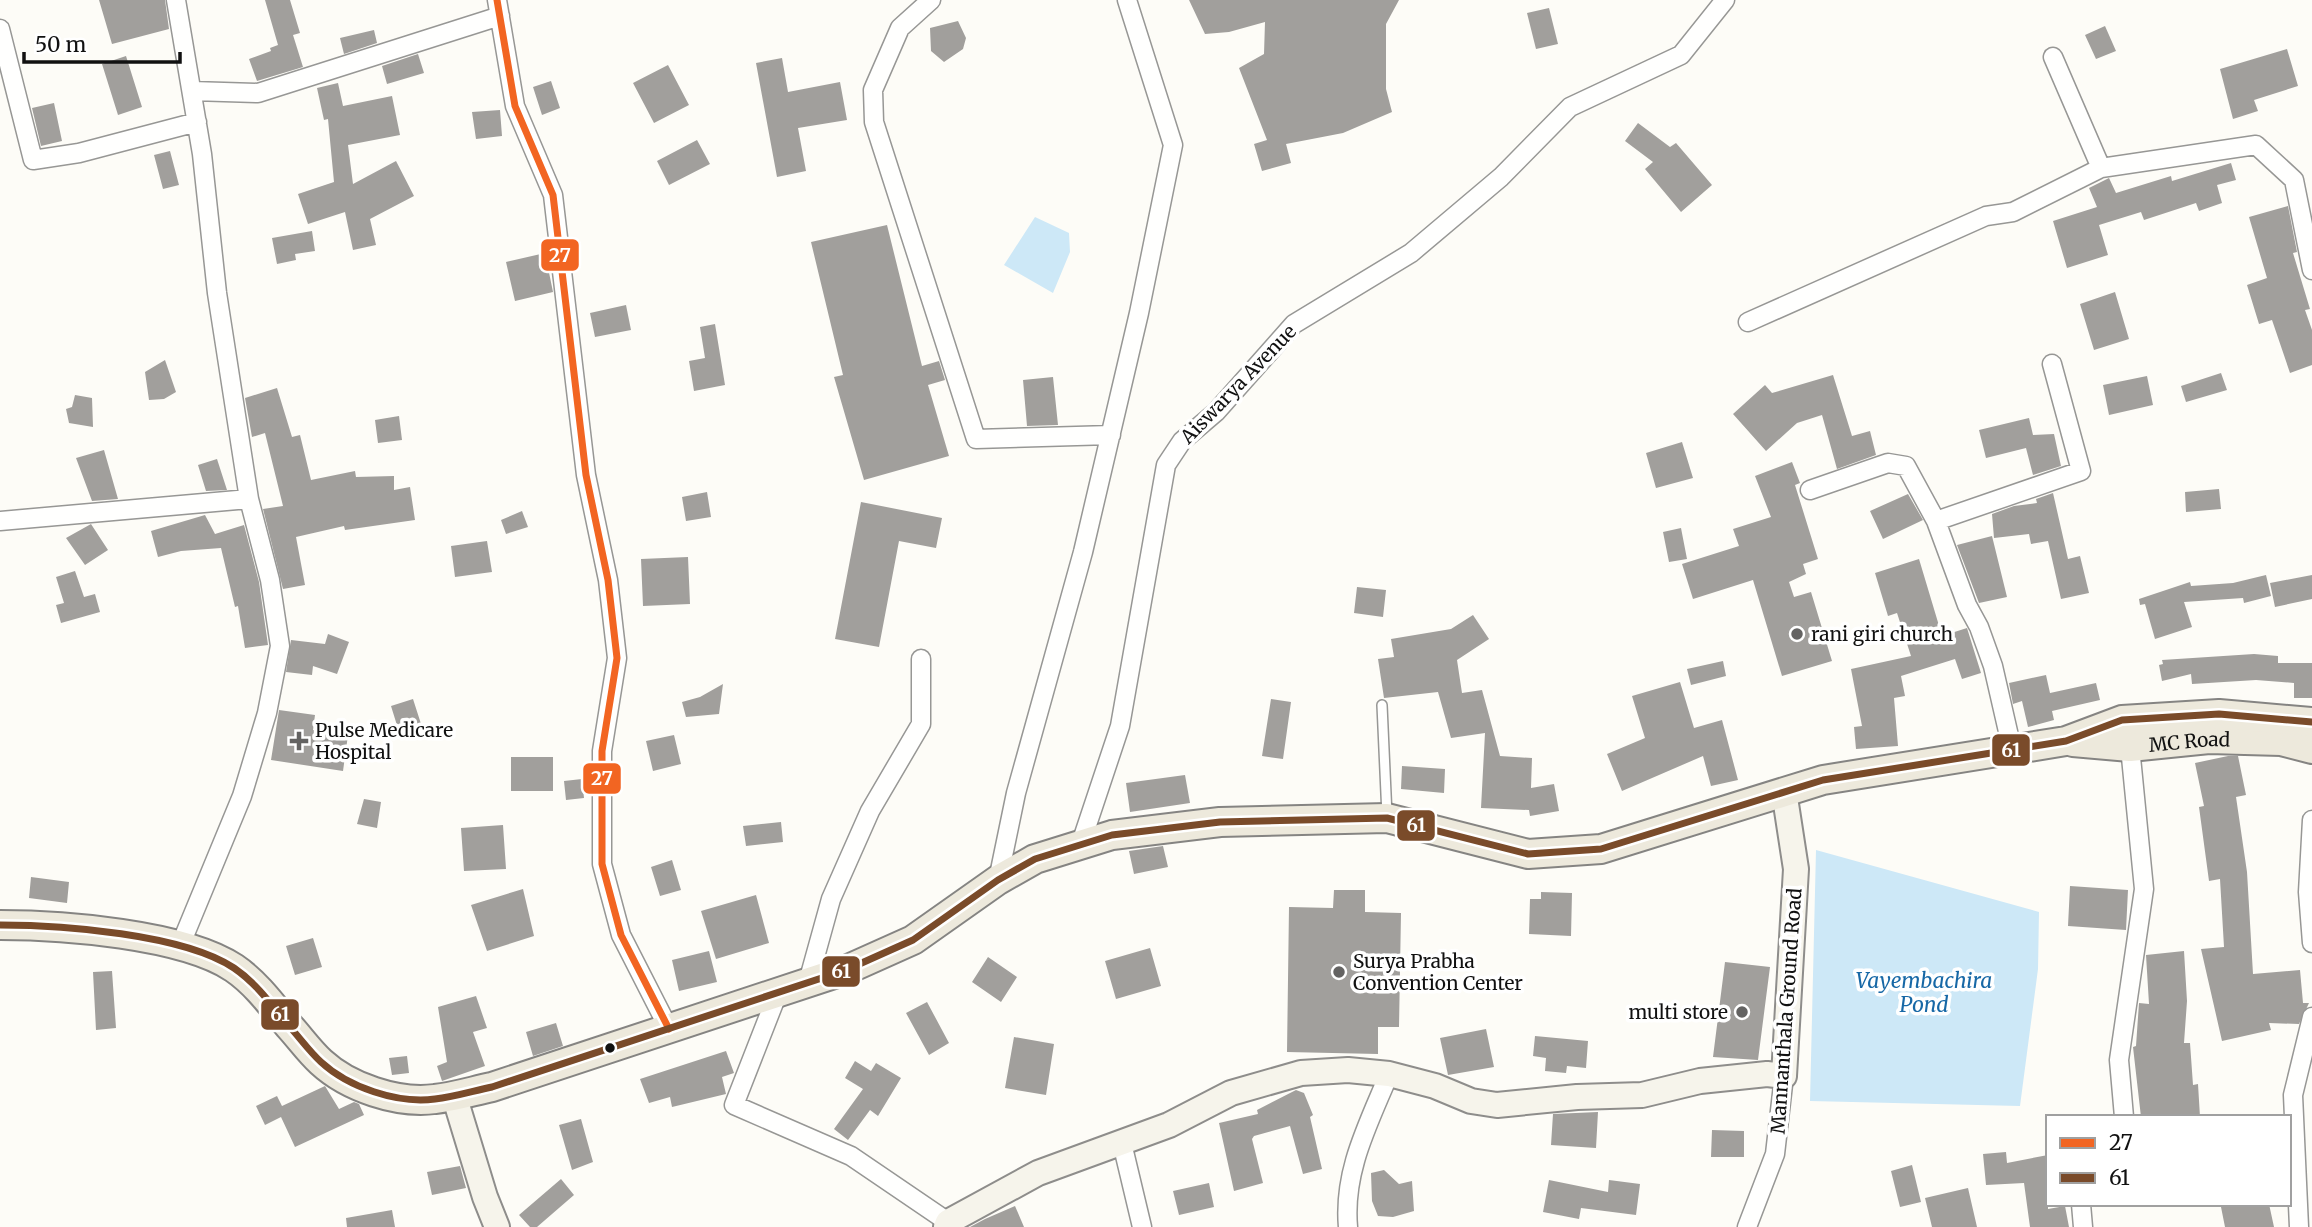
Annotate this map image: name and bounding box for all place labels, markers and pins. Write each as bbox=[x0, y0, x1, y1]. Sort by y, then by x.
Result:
place label: rani giri church bbox=[1811, 622, 1953, 646]
marker: rani giri church bbox=[1789, 626, 1805, 642]
place label: Pulse Medicare Hospital bbox=[315, 718, 453, 764]
marker: Pulse Medicare Hospital bbox=[289, 731, 309, 751]
place label: Surya Prabha Convention Center bbox=[1353, 949, 1523, 995]
marker: Surya Prabha Convention Center bbox=[1331, 964, 1347, 980]
place label: multi store bbox=[1628, 1000, 1728, 1024]
marker: multi store bbox=[1734, 1004, 1750, 1020]
unlabelled marker bbox=[603, 1041, 617, 1055]

